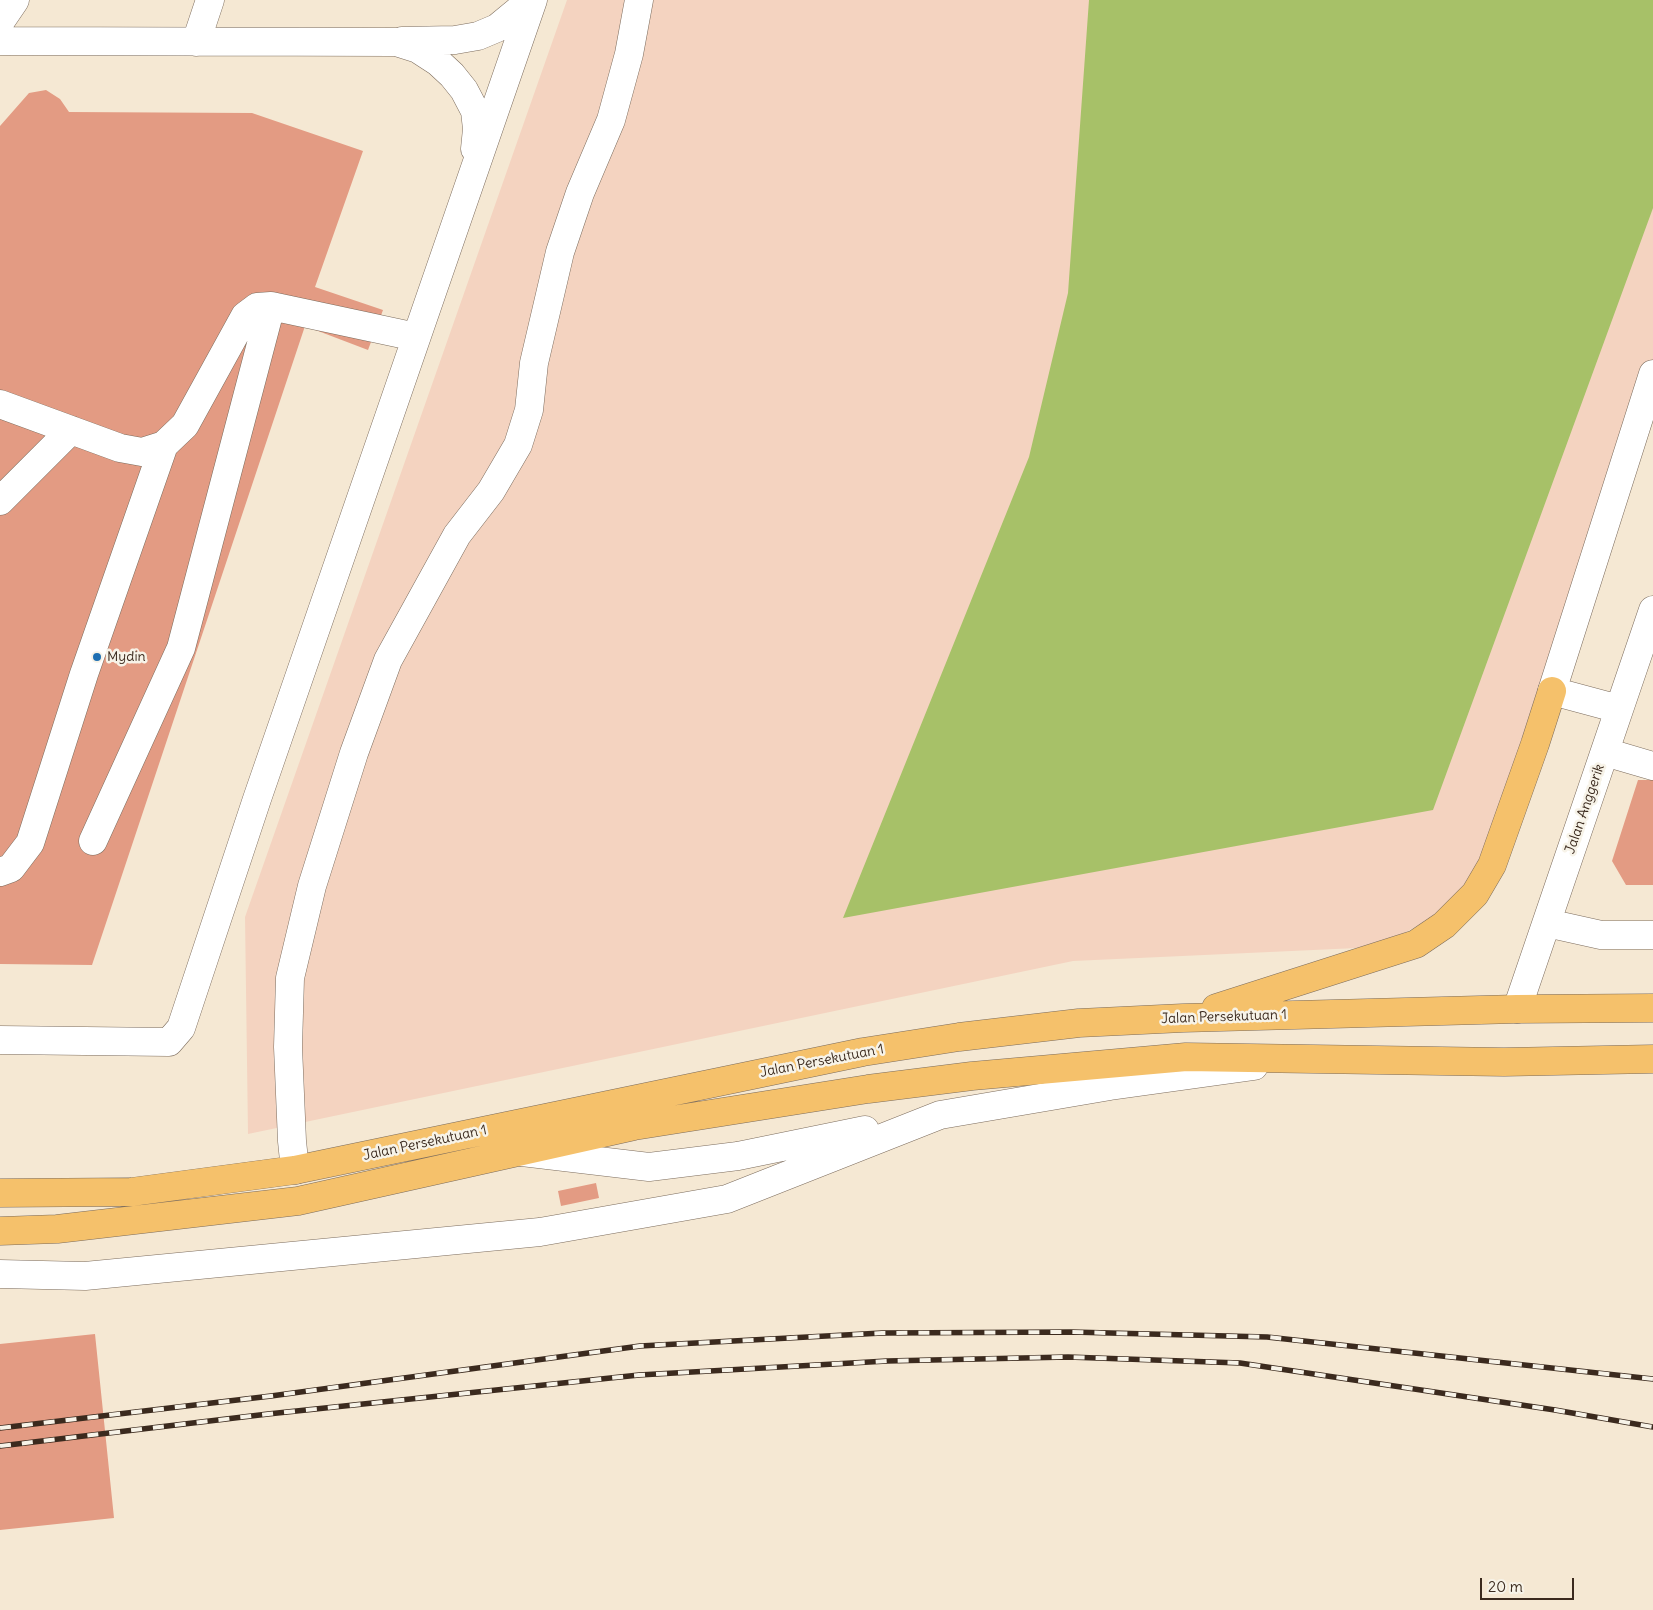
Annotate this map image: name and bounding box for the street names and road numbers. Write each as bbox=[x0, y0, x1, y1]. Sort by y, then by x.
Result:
street label: Jalan Anggerik bbox=[1562, 762, 1608, 856]
street label: Jalan Persekutuan 1 bbox=[1161, 1006, 1287, 1028]
street label: Jalan Persekutuan 1 bbox=[759, 1041, 885, 1081]
street label: Jalan Persekutuan 1 bbox=[362, 1122, 488, 1164]

